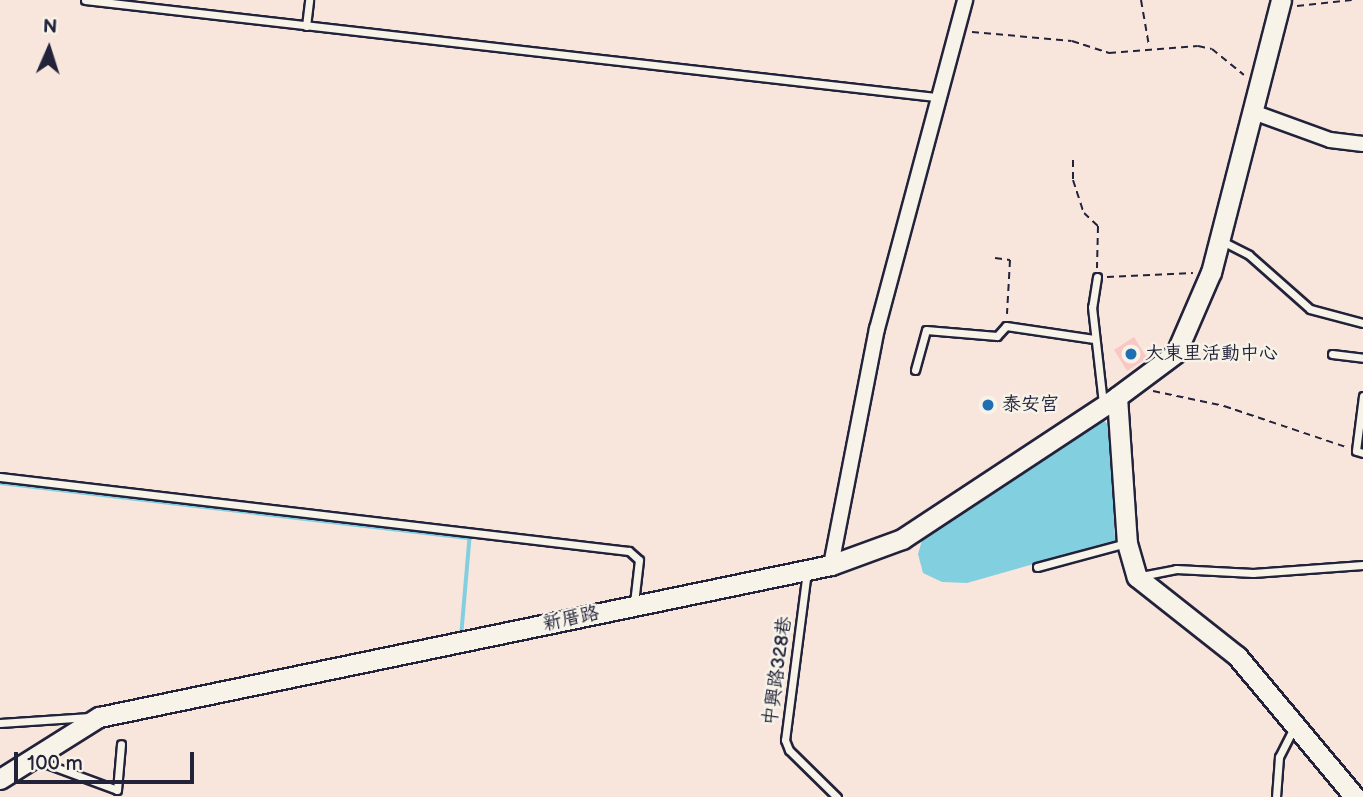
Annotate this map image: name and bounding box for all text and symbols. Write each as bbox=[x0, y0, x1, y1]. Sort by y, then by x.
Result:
north arrow bbox=[14, 14, 84, 84]
text: N bbox=[42, 16, 58, 39]
place label: 大東里活動中心 bbox=[1145, 343, 1278, 365]
marker: 大東里活動中心 bbox=[1123, 346, 1139, 362]
place label: 泰安宮 bbox=[1002, 394, 1059, 416]
marker: 泰安宮 bbox=[980, 397, 996, 413]
street label: 新厝路 bbox=[541, 602, 601, 636]
street label: 中興路328巷 bbox=[759, 615, 797, 727]
scale bar bbox=[18, 738, 198, 782]
text: 100 m bbox=[27, 751, 83, 776]

